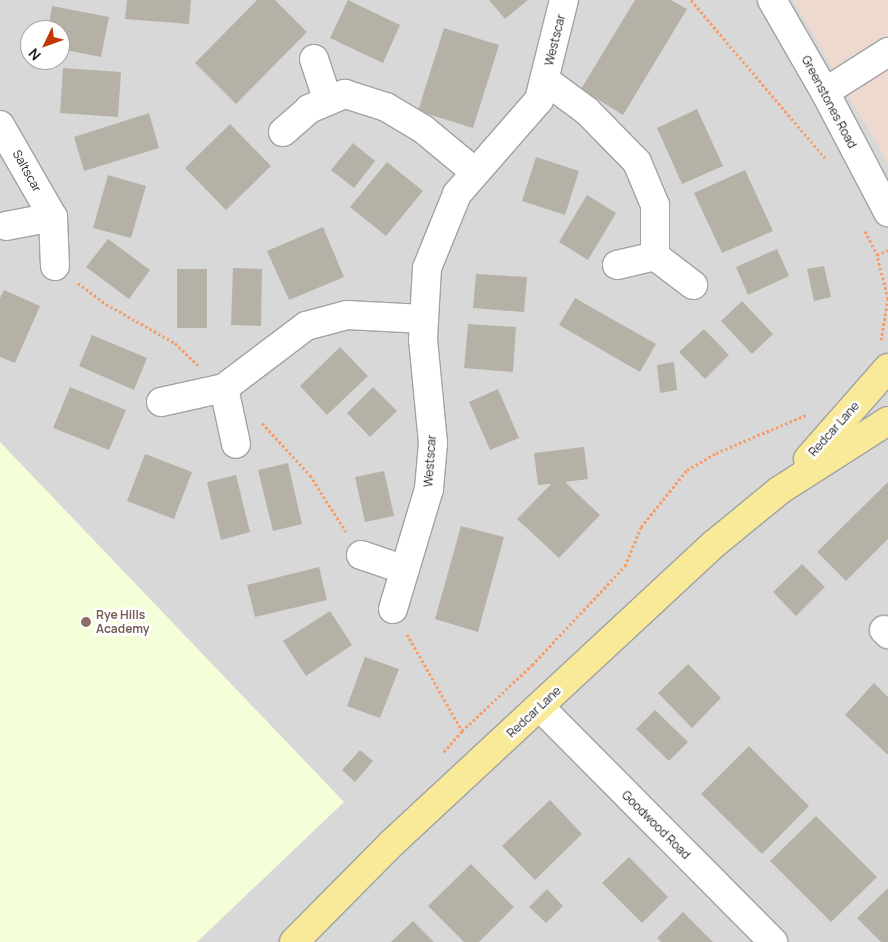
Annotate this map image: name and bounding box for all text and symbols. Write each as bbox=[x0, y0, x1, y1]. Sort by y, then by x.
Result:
street label: Westscar bbox=[542, 13, 568, 67]
north arrow bbox=[20, 20, 70, 70]
text: N bbox=[24, 45, 45, 65]
street label: Greenstones Road bbox=[799, 53, 859, 151]
street label: Saltscar bbox=[10, 148, 44, 194]
street label: Redcar Lane bbox=[806, 399, 862, 459]
street label: Westscar bbox=[421, 434, 439, 488]
place label: Rye Hills Academy bbox=[96, 608, 149, 636]
marker: Rye Hills Academy bbox=[80, 616, 92, 628]
street label: Redcar Lane bbox=[504, 683, 564, 741]
street label: Goodwood Road bbox=[619, 788, 693, 862]

